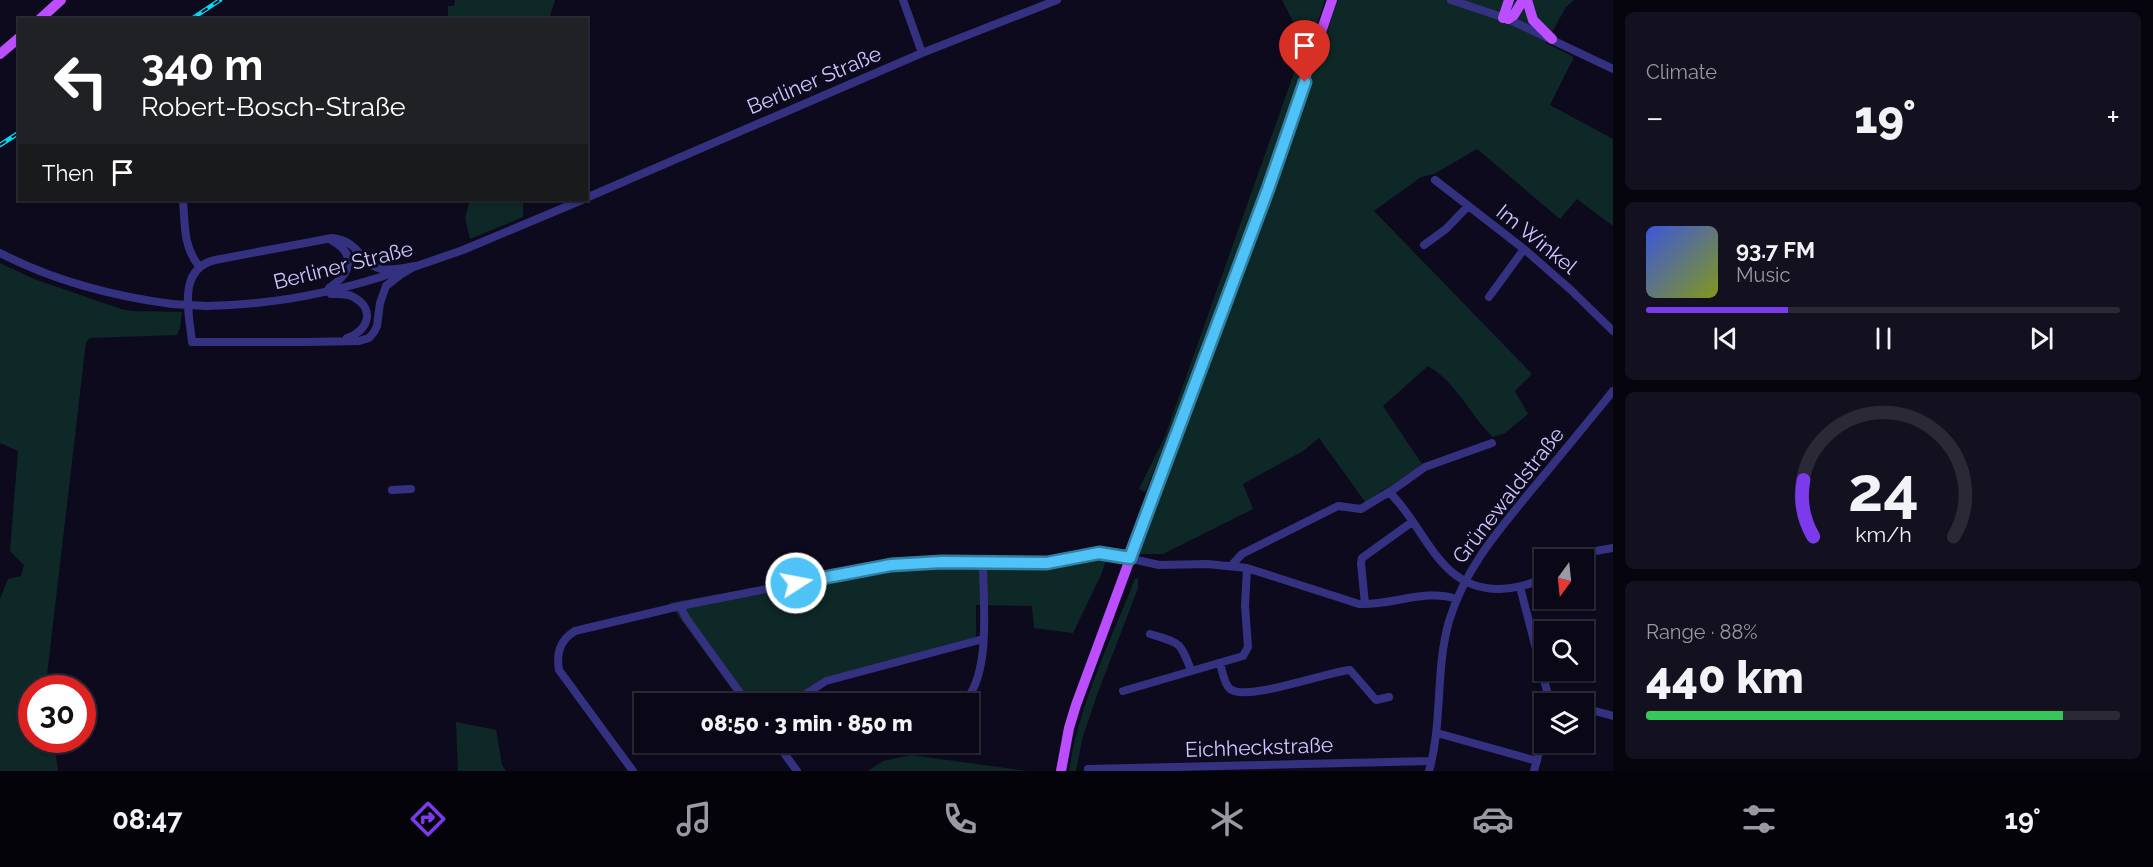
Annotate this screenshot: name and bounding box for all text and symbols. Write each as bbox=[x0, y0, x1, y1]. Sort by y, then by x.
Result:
pin bbox=[1279, 20, 1330, 82]
icon: arrive bbox=[1288, 29, 1321, 62]
text: 340 m bbox=[141, 41, 263, 90]
street label: Berliner Straße bbox=[743, 41, 885, 119]
icon: left bbox=[42, 42, 120, 120]
text: Climate bbox=[1646, 60, 1717, 84]
text: Robert-Bosch-Straße bbox=[141, 91, 406, 122]
text: 19° bbox=[1854, 91, 1916, 144]
text: − bbox=[1646, 98, 1664, 137]
text: + bbox=[2106, 98, 2120, 137]
icon: arrive bbox=[106, 156, 139, 189]
text: Then bbox=[42, 160, 94, 186]
street label: Im Winkel bbox=[1492, 199, 1583, 279]
street label: Berliner Straße bbox=[271, 236, 415, 294]
text: 93.7 FM bbox=[1736, 237, 1815, 263]
text: Music bbox=[1736, 263, 1790, 287]
icon: previous bbox=[1709, 322, 1742, 355]
icon: pause bbox=[1867, 322, 1900, 355]
icon: next bbox=[2025, 322, 2058, 355]
street label: Grünewaldstraße bbox=[1447, 422, 1569, 568]
text: 24 bbox=[1848, 453, 1918, 527]
text: km/h bbox=[1855, 523, 1911, 548]
north arrow bbox=[1534, 549, 1594, 609]
map controls bbox=[1534, 549, 1594, 753]
position arrow bbox=[764, 551, 828, 615]
text: Range · 88% bbox=[1646, 620, 1758, 644]
button: search bbox=[1534, 621, 1594, 681]
text: 440 km bbox=[1646, 651, 1804, 704]
speed limit sign: 30 bbox=[18, 675, 96, 753]
button: layers bbox=[1534, 693, 1594, 753]
text: 08:50 · 3 min · 850 m bbox=[700, 710, 913, 736]
street label: Eichheckstraße bbox=[1184, 732, 1334, 762]
icon: directions bbox=[407, 798, 449, 840]
icon: music bbox=[673, 798, 715, 840]
icon: phone bbox=[939, 798, 981, 840]
icon: climate bbox=[1206, 798, 1248, 840]
icon: car bbox=[1472, 798, 1514, 840]
icon: filters bbox=[1738, 798, 1780, 840]
text: 08:47 bbox=[112, 804, 182, 835]
text: 19° bbox=[2005, 804, 2041, 835]

